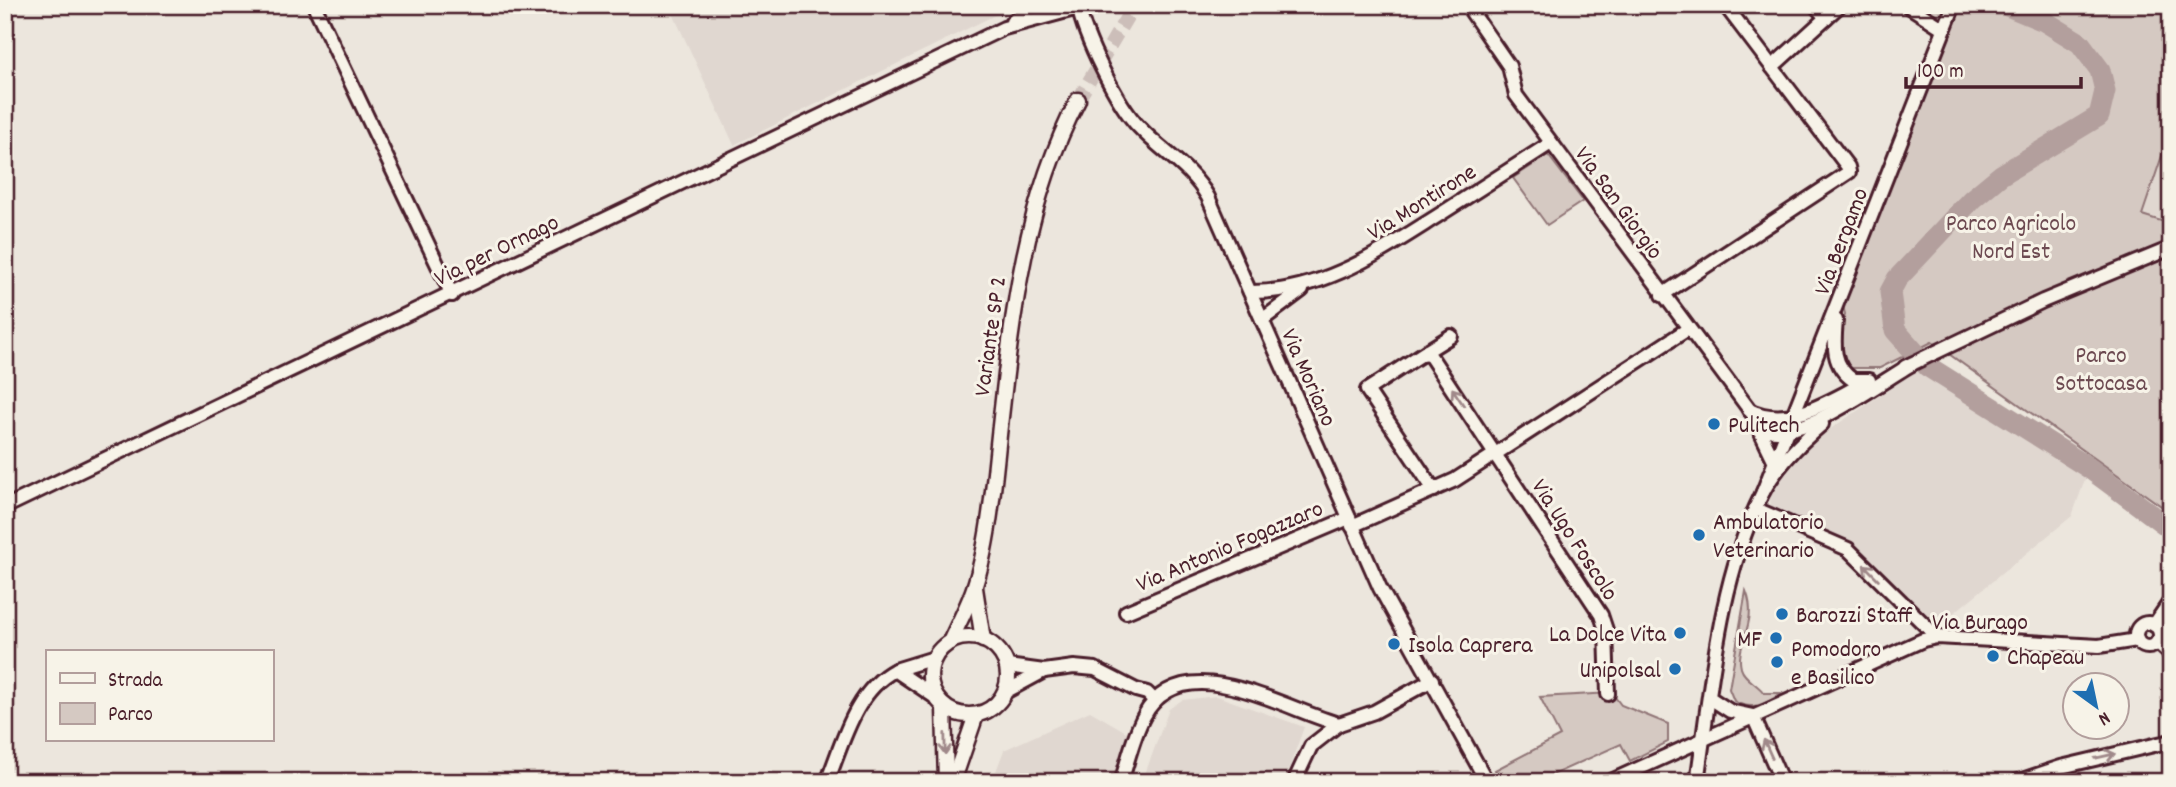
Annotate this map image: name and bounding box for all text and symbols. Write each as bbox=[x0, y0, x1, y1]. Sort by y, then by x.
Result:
scale bar bbox=[1906, 46, 2082, 90]
text: 100 m bbox=[1917, 58, 1964, 88]
street label: Via San Giorgio bbox=[1565, 140, 1670, 267]
street label: Via Montirone bbox=[1361, 157, 1484, 251]
street label: Via Bergamo bbox=[1807, 183, 1879, 301]
street label: Via per Ornago bbox=[429, 207, 565, 297]
park label: Parco Agricolo Nord Est bbox=[1946, 208, 2076, 270]
street label: Variante SP 2 bbox=[967, 274, 1017, 399]
street label: Via Moriano bbox=[1271, 324, 1344, 433]
park label: Parco Sottocasa bbox=[2055, 340, 2148, 402]
one-way arrow bbox=[1451, 388, 1465, 407]
place label: Pulitech bbox=[1728, 410, 1799, 444]
marker: Pulitech bbox=[1706, 416, 1722, 432]
street label: Via Ugo Foscolo bbox=[1521, 473, 1626, 608]
street label: Via Antonio Fogazzaro bbox=[1131, 493, 1329, 603]
place label: Ambulatorio Veterinario bbox=[1713, 507, 1824, 569]
marker: Ambulatorio Veterinario bbox=[1691, 527, 1707, 543]
one-way arrow bbox=[1862, 564, 1879, 581]
place label: Barozzi Staff bbox=[1796, 600, 1913, 634]
marker: Barozzi Staff bbox=[1774, 606, 1790, 622]
street label: Via Burago bbox=[1932, 607, 2028, 641]
place label: La Dolce Vita bbox=[1549, 619, 1667, 653]
place label: MF bbox=[1737, 624, 1762, 658]
marker: La Dolce Vita bbox=[1672, 625, 1688, 641]
place label: Isola Caprera bbox=[1408, 630, 1533, 664]
marker: MF bbox=[1768, 630, 1784, 646]
place label: Pomodoro e Basilico bbox=[1791, 634, 1881, 696]
marker: Isola Caprera bbox=[1386, 636, 1402, 652]
place label: Chapeau bbox=[2007, 642, 2084, 676]
marker: Chapeau bbox=[1985, 648, 2001, 664]
legend bbox=[46, 650, 273, 742]
marker: Pomodoro e Basilico bbox=[1769, 654, 1785, 670]
place label: Unipolsal bbox=[1579, 655, 1661, 689]
marker: Unipolsal bbox=[1667, 661, 1683, 677]
text: Strada bbox=[108, 667, 163, 697]
north arrow bbox=[2060, 672, 2130, 742]
text: Parco bbox=[108, 701, 153, 731]
text: N bbox=[2092, 703, 2115, 731]
one-way arrow bbox=[938, 733, 952, 756]
one-way arrow bbox=[1761, 739, 1774, 760]
one-way arrow bbox=[2093, 749, 2116, 763]

